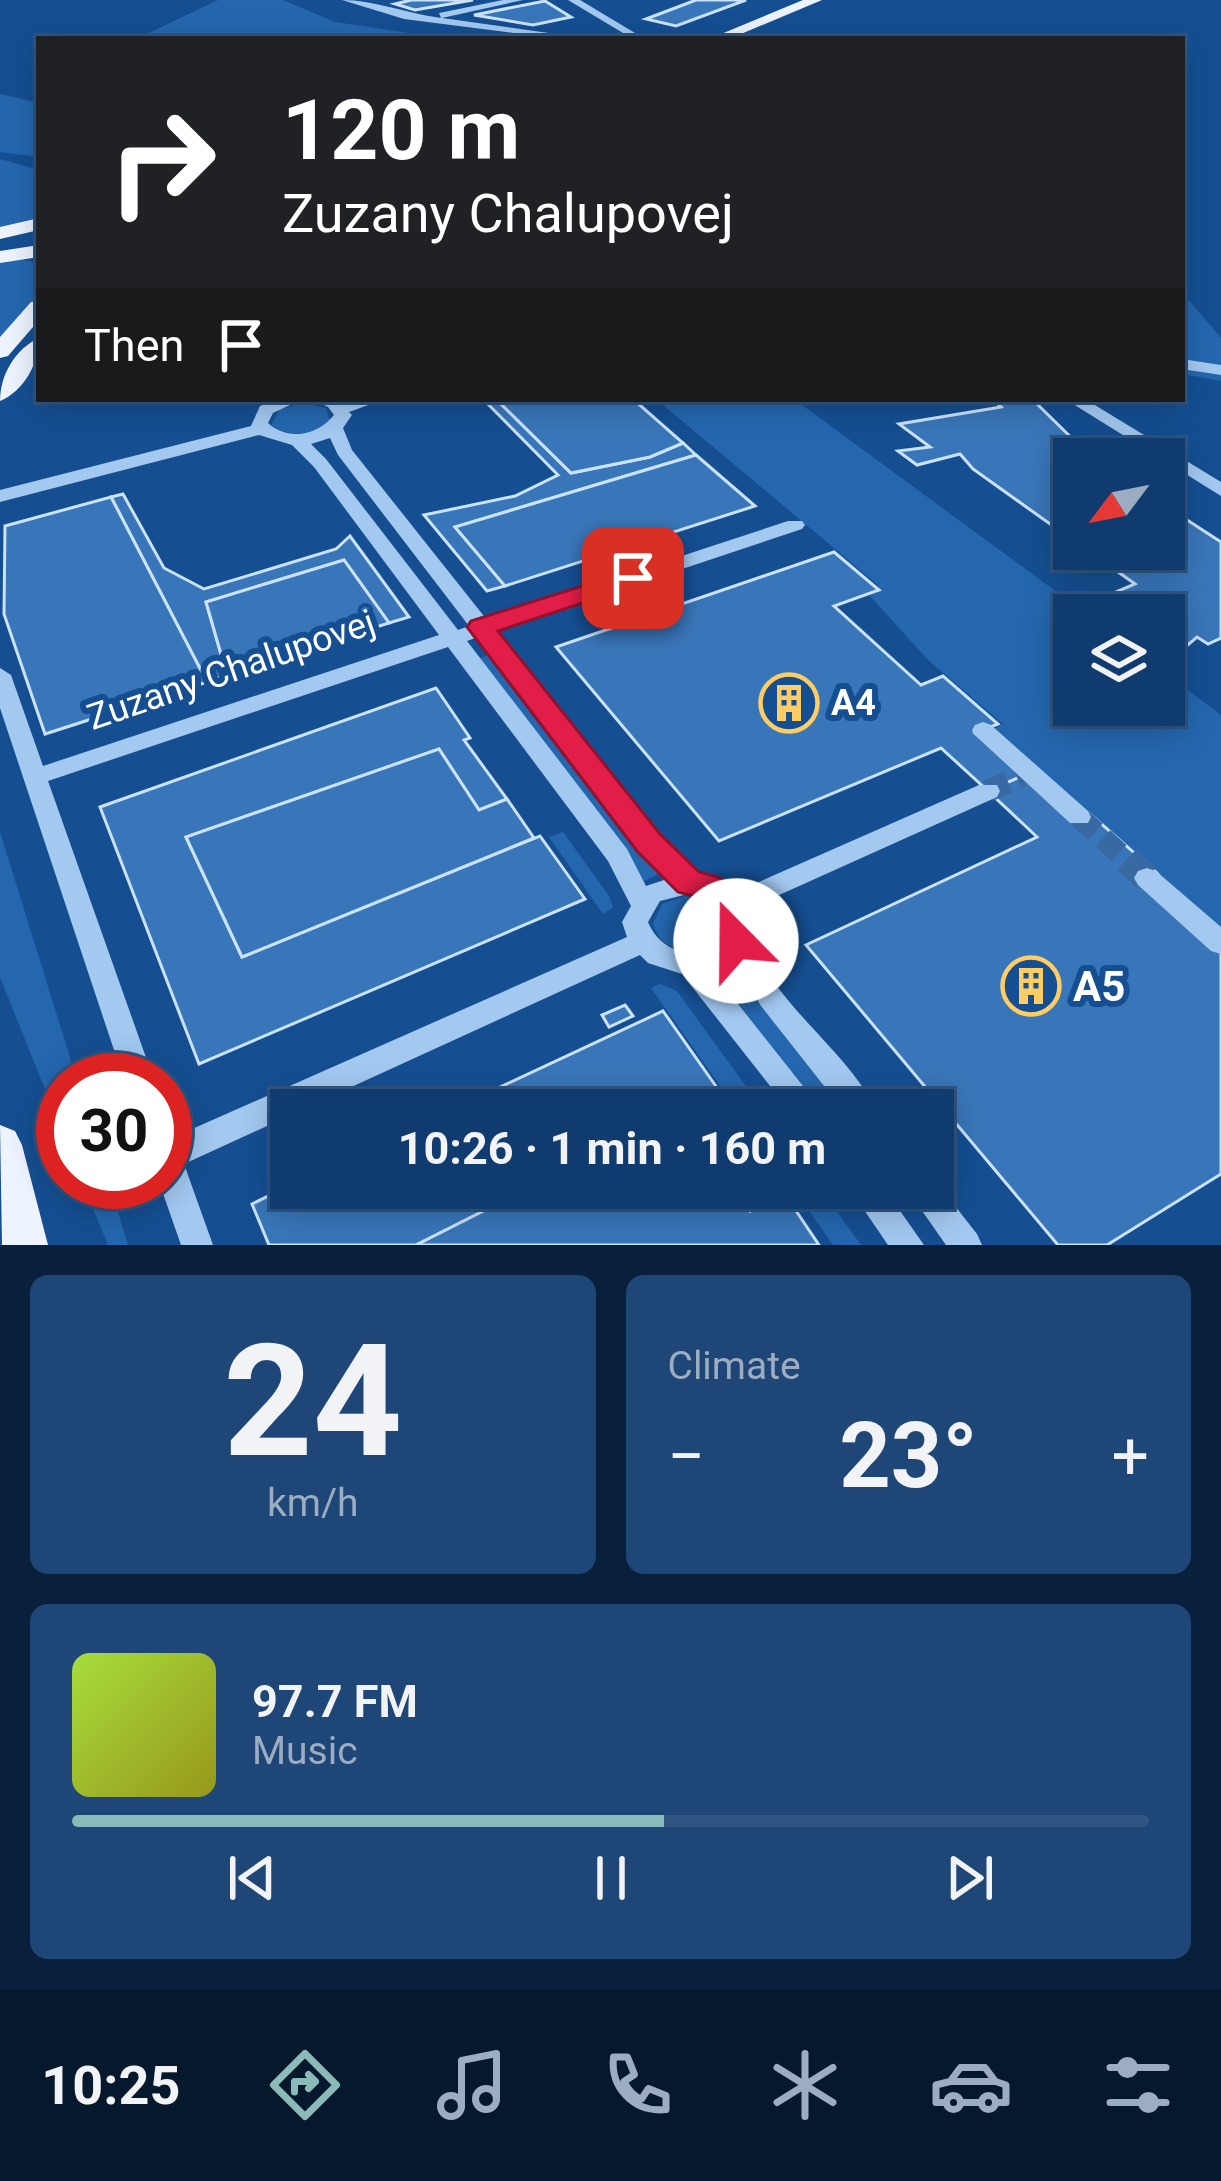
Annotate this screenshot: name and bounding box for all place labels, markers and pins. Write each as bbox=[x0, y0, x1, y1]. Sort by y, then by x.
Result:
pin bbox=[582, 527, 684, 629]
building icon: A4 bbox=[758, 672, 820, 734]
place label: A4 bbox=[831, 682, 876, 724]
building icon: A5 bbox=[1000, 955, 1062, 1017]
place label: A5 bbox=[1073, 962, 1125, 1011]

